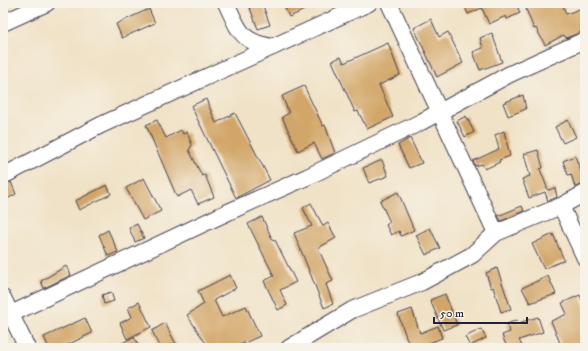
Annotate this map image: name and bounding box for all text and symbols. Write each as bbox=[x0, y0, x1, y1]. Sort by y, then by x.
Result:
scale bar bbox=[434, 299, 527, 325]
text: 50 m bbox=[440, 306, 464, 321]

